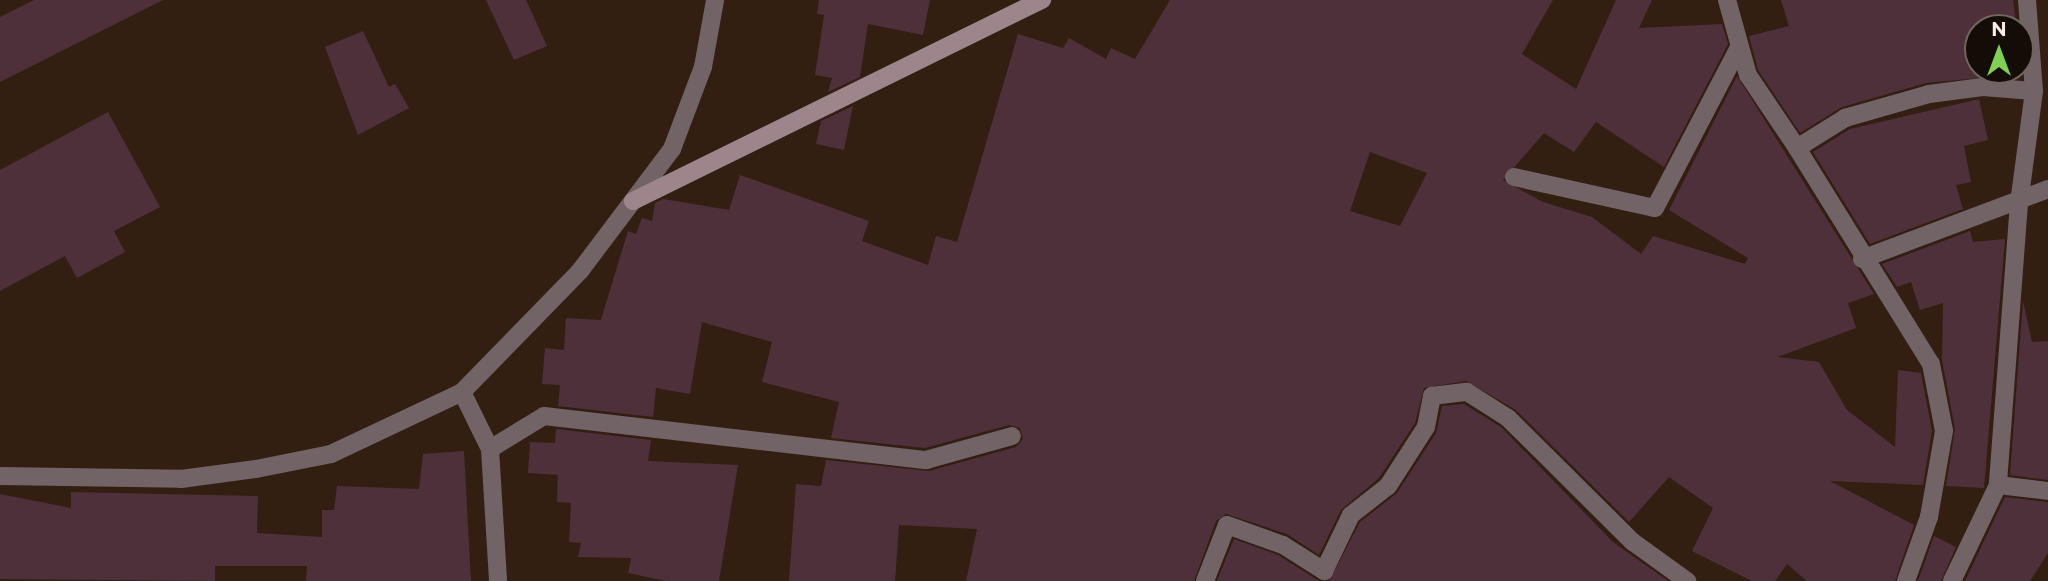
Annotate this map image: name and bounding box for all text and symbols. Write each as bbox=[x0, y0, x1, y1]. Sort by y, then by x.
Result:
north arrow bbox=[1964, 14, 2034, 84]
text: N bbox=[1991, 18, 2007, 41]

